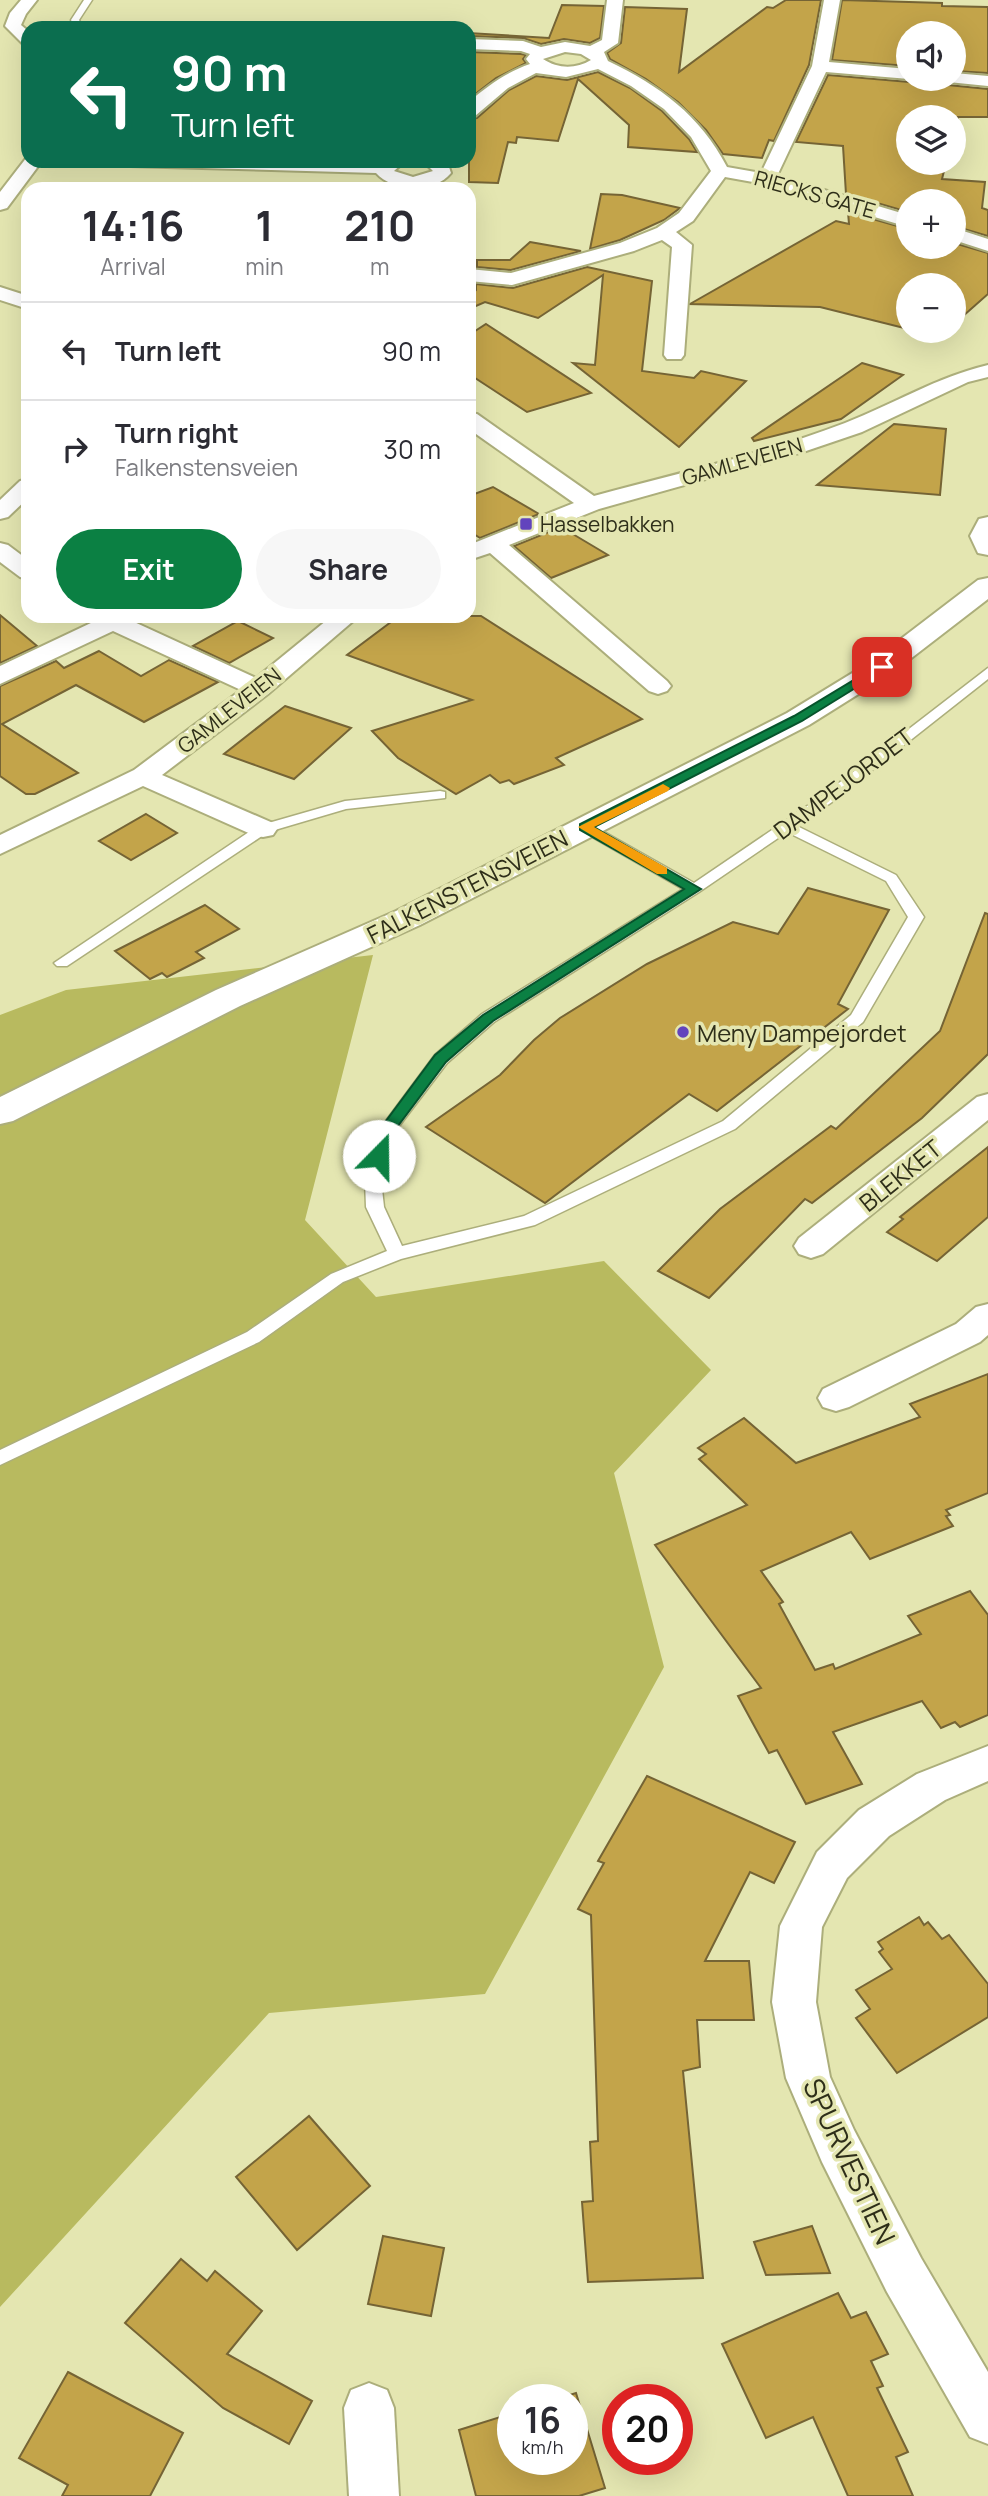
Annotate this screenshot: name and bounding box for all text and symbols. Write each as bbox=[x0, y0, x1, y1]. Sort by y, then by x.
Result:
map controls bbox=[896, 21, 966, 343]
button: sound bbox=[896, 21, 966, 91]
text: 90 m bbox=[171, 39, 288, 106]
icon: left bbox=[56, 49, 147, 140]
text: Turn left bbox=[171, 103, 295, 147]
button: layers bbox=[896, 105, 966, 175]
street label: RIECKS GATE bbox=[751, 163, 879, 225]
button: + bbox=[896, 189, 966, 259]
text: 14:16 bbox=[82, 196, 184, 254]
text: 1 bbox=[255, 196, 274, 254]
text: 210 bbox=[344, 196, 415, 254]
text: Arrival bbox=[100, 250, 166, 282]
text: min bbox=[245, 250, 284, 282]
text: m bbox=[370, 250, 390, 282]
button: − bbox=[896, 273, 966, 343]
icon: left bbox=[56, 332, 94, 370]
text: Turn left bbox=[115, 333, 222, 369]
text: 90 m bbox=[382, 333, 441, 369]
text: Turn right bbox=[115, 415, 239, 451]
icon: right bbox=[56, 430, 94, 468]
street label: GAMLEVEIEN bbox=[679, 430, 805, 492]
text: 30 m bbox=[384, 431, 441, 467]
text: Falkenstensveien bbox=[115, 451, 298, 483]
place label: Hasselbakken bbox=[540, 510, 674, 538]
marker: Hasselbakken bbox=[518, 516, 534, 532]
button: Exit bbox=[56, 529, 242, 609]
button: Share bbox=[256, 529, 441, 609]
pin bbox=[852, 637, 912, 697]
icon: arrive bbox=[863, 648, 901, 686]
street label: GAMLEVEIEN bbox=[172, 661, 286, 759]
street label: DAMPEJORDET bbox=[766, 719, 920, 846]
street label: FALKENSTENSVEIEN bbox=[361, 821, 573, 951]
place label: Meny Dampejordet bbox=[697, 1016, 907, 1049]
marker: Meny Dampejordet bbox=[675, 1024, 691, 1040]
position arrow bbox=[342, 1119, 416, 1193]
street label: BLEKKET bbox=[852, 1131, 949, 1218]
street label: SPURVESTIEN bbox=[795, 2072, 905, 2250]
speed limit sign: 20 bbox=[602, 2384, 693, 2475]
text: 16 bbox=[524, 2396, 561, 2444]
text: km/h bbox=[522, 2435, 563, 2459]

